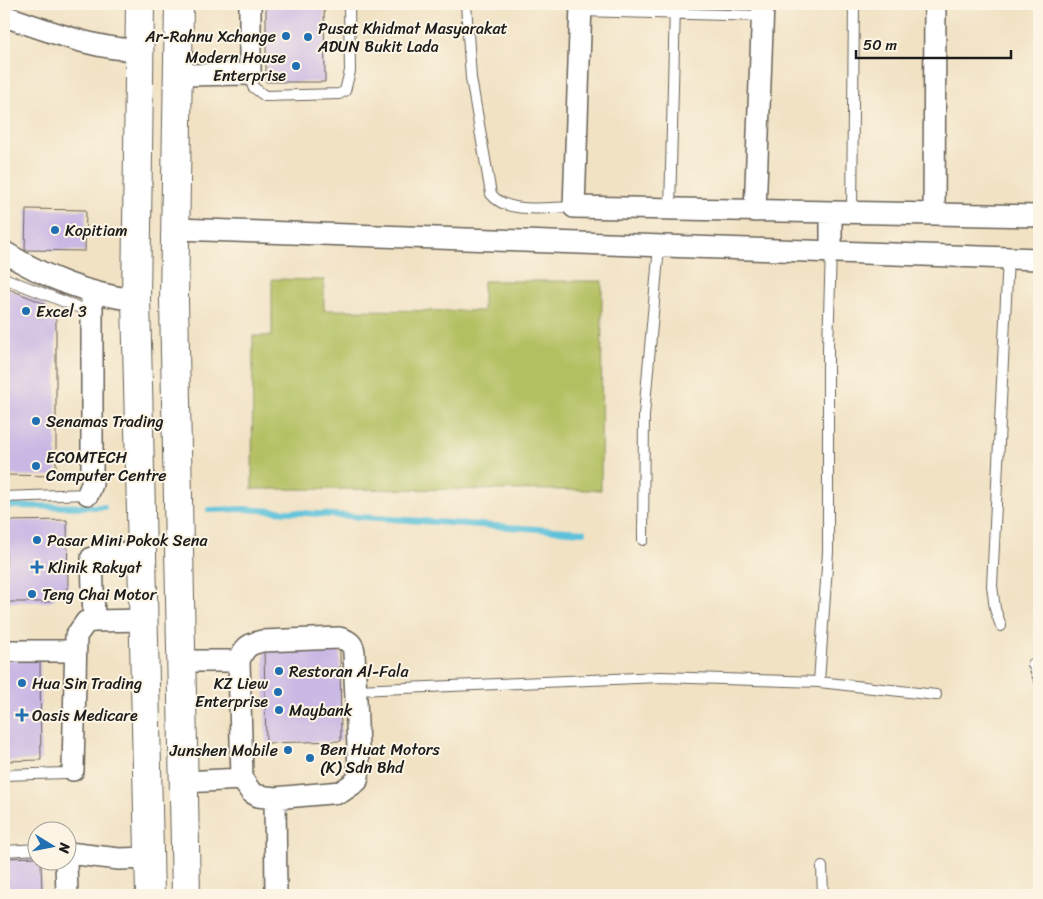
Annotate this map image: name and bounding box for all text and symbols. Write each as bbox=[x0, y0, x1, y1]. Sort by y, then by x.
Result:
place label: Pusat Khidmat Masyarakat ADUN Bukit Lada bbox=[317, 14, 508, 61]
place label: Ar-Rahnu Xchange bbox=[144, 22, 276, 51]
scale bar bbox=[856, 28, 1010, 60]
marker: Ar-Rahnu Xchange bbox=[280, 30, 292, 42]
marker: Pusat Khidmat Masyarakat ADUN Bukit Lada bbox=[302, 31, 314, 43]
text: 50 m bbox=[863, 32, 898, 58]
place label: Modern House Enterprise bbox=[185, 43, 286, 90]
marker: Modern House Enterprise bbox=[290, 60, 302, 72]
place label: Kopitiam bbox=[65, 216, 127, 245]
marker: Kopitiam bbox=[49, 224, 61, 236]
place label: Excel 3 bbox=[36, 297, 87, 326]
marker: Excel 3 bbox=[20, 305, 32, 317]
place label: Senamas Trading bbox=[46, 407, 164, 436]
marker: Senamas Trading bbox=[30, 415, 42, 427]
place label: ECOMTECH Computer Centre bbox=[46, 443, 166, 490]
marker: ECOMTECH Computer Centre bbox=[30, 460, 42, 472]
place label: Pasar Mini Pokok Sena bbox=[47, 526, 209, 555]
marker: Pasar Mini Pokok Sena bbox=[31, 534, 43, 546]
place label: Klinik Rakyat bbox=[48, 553, 142, 582]
marker: Klinik Rakyat bbox=[30, 560, 44, 574]
place label: Teng Chai Motor bbox=[42, 580, 158, 609]
marker: Teng Chai Motor bbox=[26, 588, 38, 600]
place label: Restoran Al-Fala bbox=[289, 657, 410, 686]
marker: Restoran Al-Fala bbox=[273, 665, 285, 677]
place label: Hua Sin Trading bbox=[32, 669, 142, 698]
place label: KZ Liew Enterprise bbox=[195, 669, 269, 716]
marker: Hua Sin Trading bbox=[16, 677, 28, 689]
marker: KZ Liew Enterprise bbox=[272, 686, 284, 698]
place label: Maybank bbox=[289, 696, 353, 725]
place label: Oasis Medicare bbox=[32, 701, 138, 730]
marker: Maybank bbox=[273, 704, 285, 716]
marker: Oasis Medicare bbox=[16, 709, 28, 721]
place label: Ben Huat Motors (K) Sdn Bhd bbox=[320, 735, 440, 782]
place label: Junshen Mobile bbox=[169, 736, 278, 765]
marker: Junshen Mobile bbox=[282, 744, 294, 756]
marker: Ben Huat Motors (K) Sdn Bhd bbox=[304, 752, 316, 764]
north arrow bbox=[28, 822, 78, 872]
text: N bbox=[51, 840, 78, 855]

